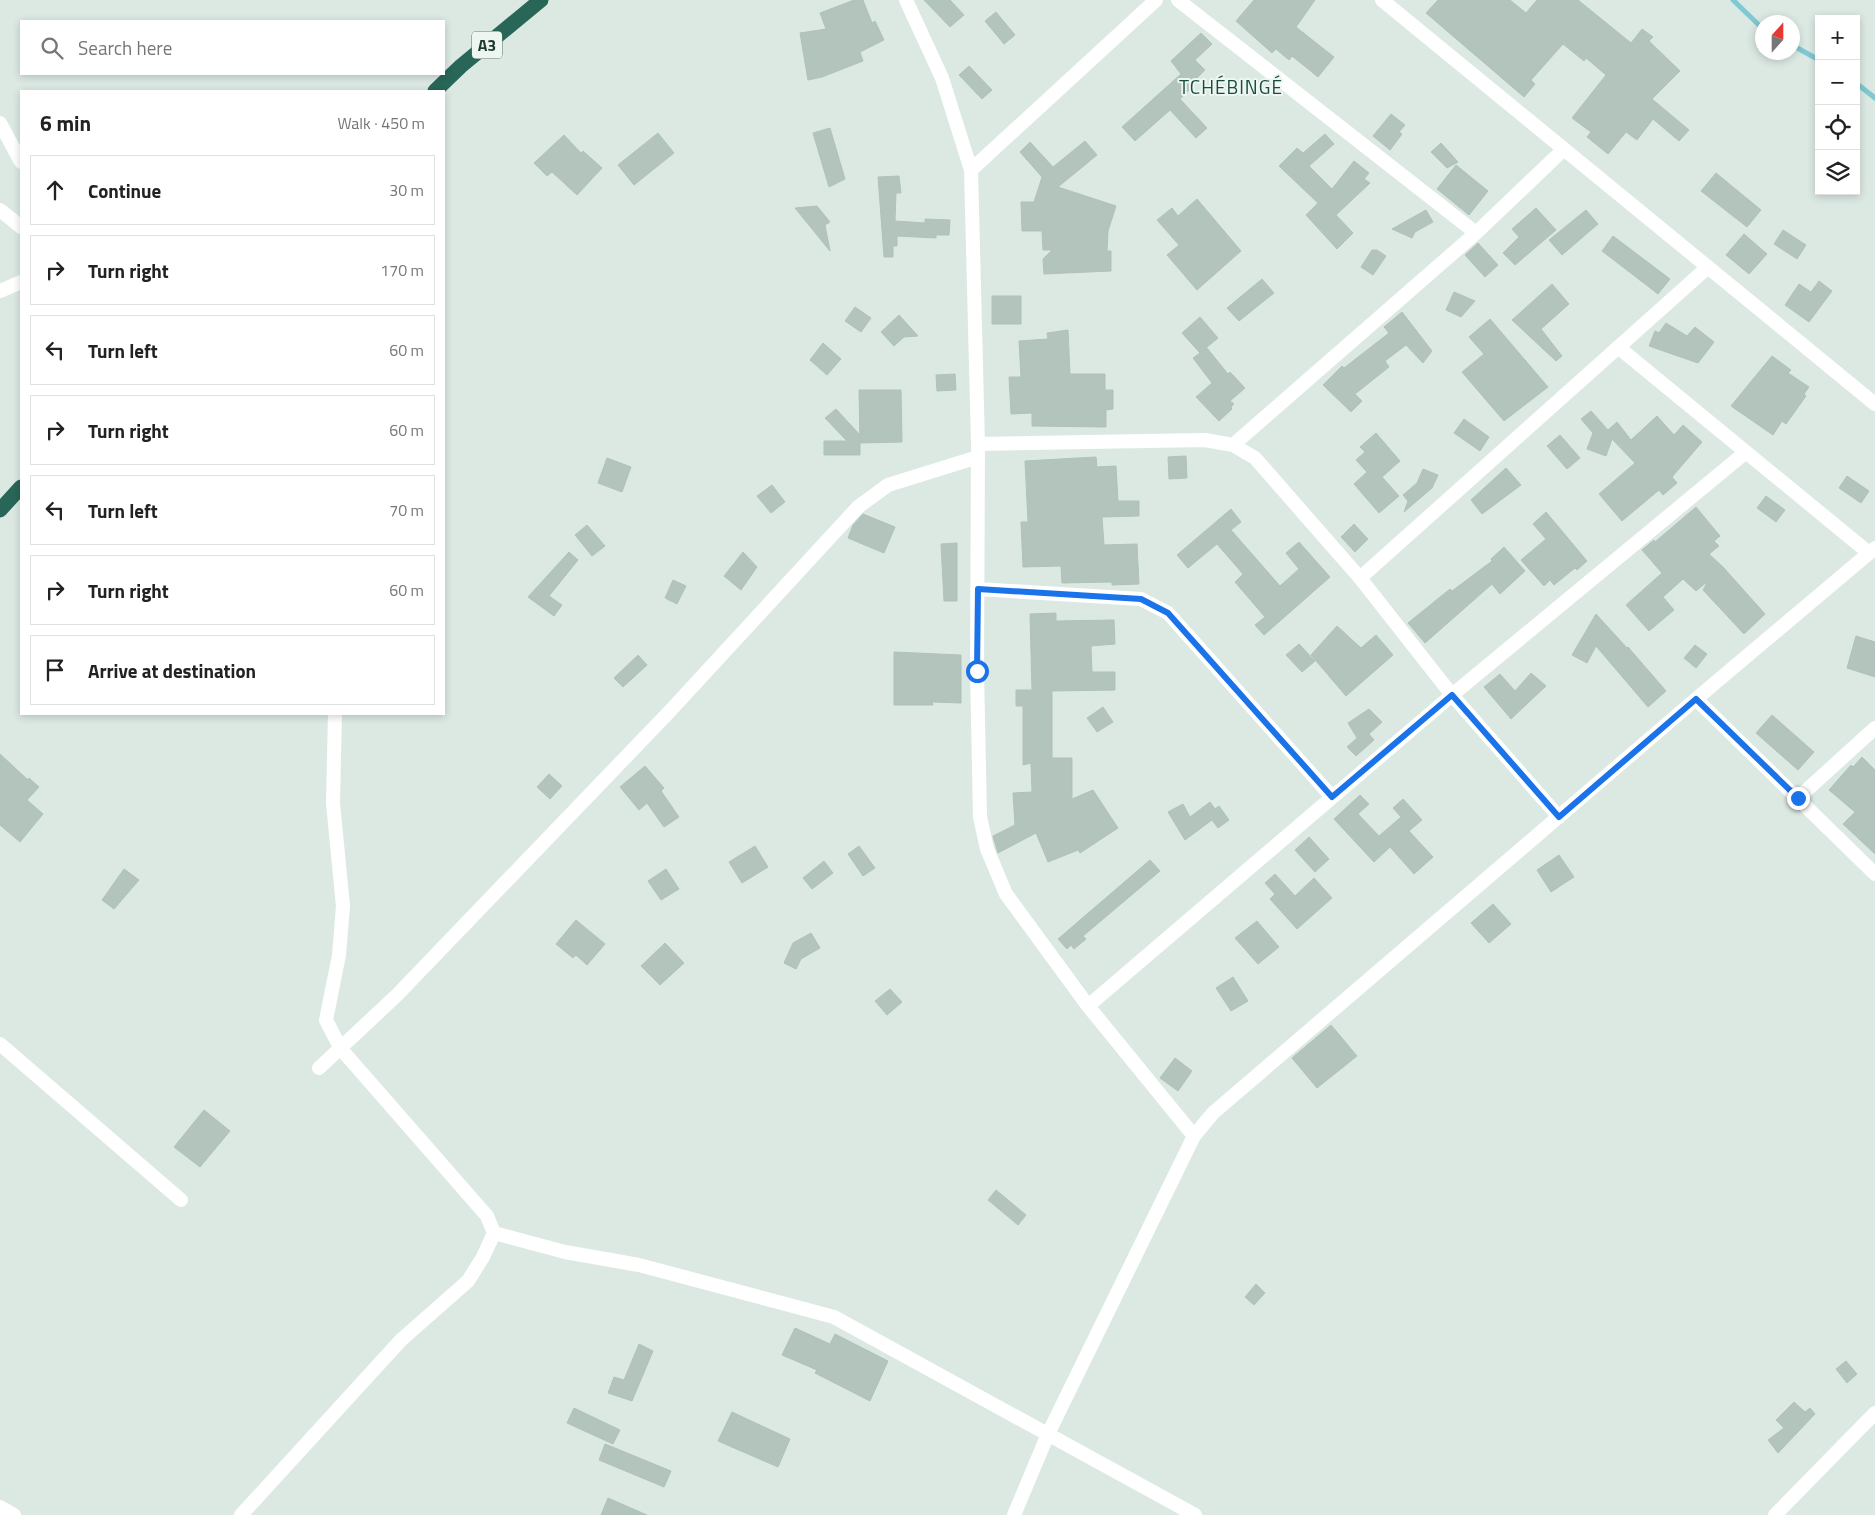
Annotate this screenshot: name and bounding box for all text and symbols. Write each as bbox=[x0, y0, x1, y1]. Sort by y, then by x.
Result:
north arrow bbox=[1755, 15, 1800, 60]
map controls bbox=[1815, 15, 1860, 195]
button: + bbox=[1815, 15, 1860, 60]
search box bbox=[20, 20, 445, 75]
road number: A3 bbox=[472, 32, 502, 58]
text: Search here bbox=[78, 33, 172, 62]
icon: search bbox=[38, 34, 66, 62]
button: − bbox=[1815, 60, 1860, 105]
district label: TCHÉBINGÉ bbox=[1179, 72, 1283, 101]
button: locate bbox=[1815, 105, 1860, 150]
text: 6 min bbox=[40, 107, 91, 139]
text: Walk · 450 m bbox=[337, 111, 425, 135]
button: layers bbox=[1815, 150, 1860, 195]
icon: ahead bbox=[41, 176, 69, 204]
text: Continue bbox=[88, 176, 161, 205]
text: 30 m bbox=[389, 178, 424, 202]
icon: right bbox=[41, 256, 69, 284]
text: Turn right bbox=[88, 256, 169, 285]
text: 170 m bbox=[380, 258, 424, 282]
icon: left bbox=[41, 336, 69, 364]
text: Turn left bbox=[88, 336, 158, 365]
text: 60 m bbox=[389, 338, 424, 362]
icon: right bbox=[41, 416, 69, 444]
text: Turn right bbox=[88, 416, 169, 445]
text: 60 m bbox=[389, 418, 424, 442]
icon: left bbox=[41, 496, 69, 524]
text: Turn left bbox=[88, 496, 158, 525]
text: 70 m bbox=[389, 498, 424, 522]
icon: right bbox=[41, 576, 69, 604]
text: Turn right bbox=[88, 576, 169, 605]
text: 60 m bbox=[389, 578, 424, 602]
icon: arrive bbox=[41, 656, 69, 684]
text: Arrive at destination bbox=[88, 656, 256, 685]
route start bbox=[966, 660, 989, 683]
route end bbox=[1787, 787, 1810, 810]

